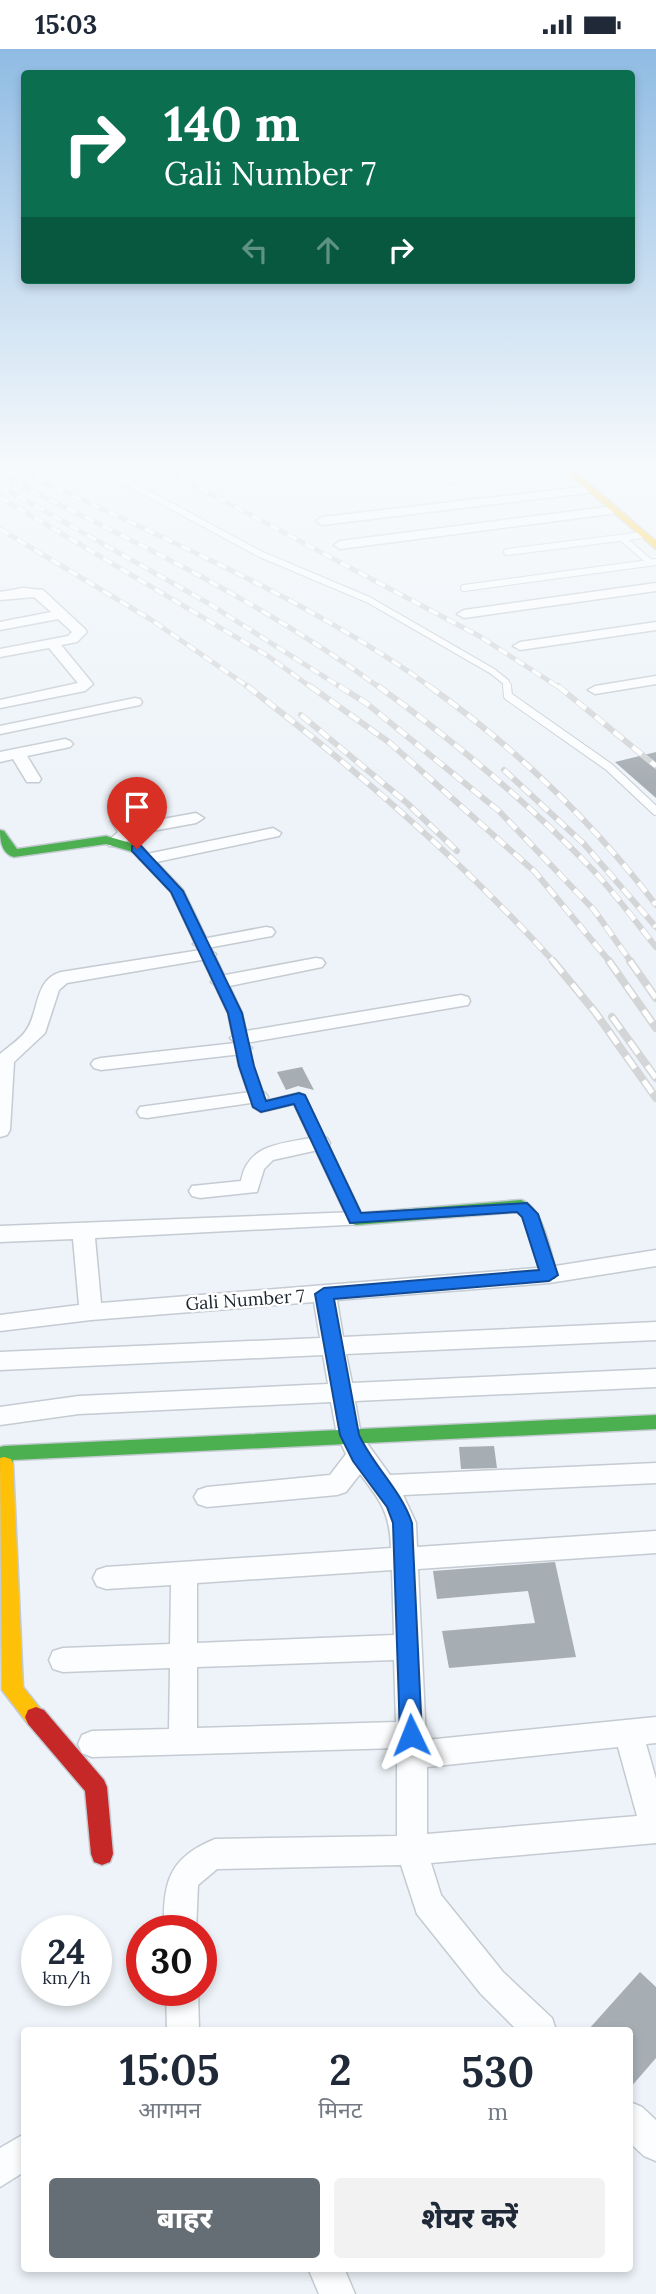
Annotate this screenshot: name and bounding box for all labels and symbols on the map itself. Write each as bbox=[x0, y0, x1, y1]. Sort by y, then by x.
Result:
pin bbox=[107, 777, 167, 849]
street label: Gali Number 7 bbox=[185, 1284, 305, 1315]
position arrow bbox=[374, 1698, 448, 1772]
speed limit sign: 30 bbox=[126, 1915, 217, 2006]

